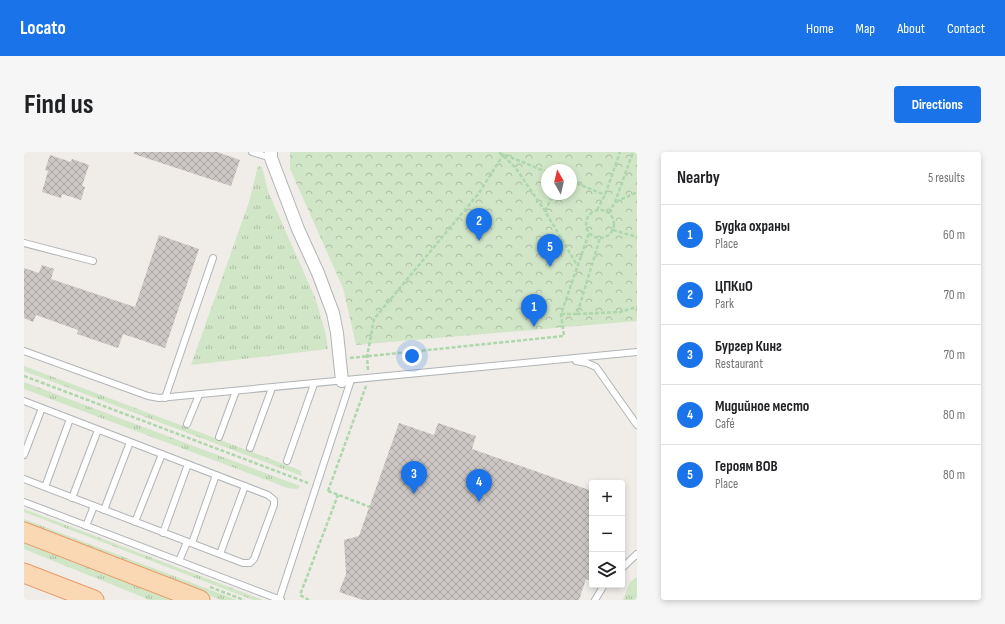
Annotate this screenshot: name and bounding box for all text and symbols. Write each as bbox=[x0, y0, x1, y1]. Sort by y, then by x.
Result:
text: Locato bbox=[20, 17, 66, 40]
text: Home bbox=[806, 20, 834, 37]
text: Map bbox=[856, 20, 875, 37]
text: About bbox=[897, 20, 925, 37]
text: Contact bbox=[947, 20, 985, 37]
button: Directions bbox=[894, 86, 981, 123]
text: Find us bbox=[24, 88, 93, 121]
north arrow bbox=[541, 164, 577, 200]
text: Nearby bbox=[677, 168, 720, 188]
text: 5 results bbox=[928, 170, 965, 186]
pin: 2 bbox=[466, 208, 492, 241]
text: Будка охраны bbox=[715, 217, 790, 236]
text: 1 bbox=[687, 227, 693, 243]
text: 60 m bbox=[943, 227, 965, 243]
pin: 5 bbox=[537, 234, 563, 267]
text: Place bbox=[715, 236, 738, 252]
text: ЦПКиО bbox=[715, 277, 753, 296]
text: 2 bbox=[687, 287, 693, 303]
text: 70 m bbox=[944, 287, 965, 303]
pin: 1 bbox=[521, 294, 547, 327]
text: Park bbox=[715, 296, 734, 312]
text: Бургер Кинг bbox=[715, 337, 782, 356]
your location bbox=[402, 346, 422, 366]
text: 3 bbox=[687, 347, 693, 363]
text: 70 m bbox=[944, 347, 965, 363]
text: Restaurant bbox=[715, 356, 763, 372]
text: Мидийное место bbox=[715, 397, 809, 416]
text: 4 bbox=[687, 407, 693, 423]
text: 80 m bbox=[943, 407, 965, 423]
text: Café bbox=[715, 416, 735, 432]
text: Героям ВОВ bbox=[715, 457, 778, 476]
pin: 3 bbox=[401, 461, 427, 494]
text: 5 bbox=[687, 467, 693, 483]
text: 80 m bbox=[943, 467, 965, 483]
pin: 4 bbox=[466, 469, 492, 502]
text: Place bbox=[715, 476, 738, 492]
map controls bbox=[589, 480, 625, 588]
button: + bbox=[589, 480, 625, 516]
button: − bbox=[589, 516, 625, 552]
button: layers bbox=[589, 552, 625, 588]

